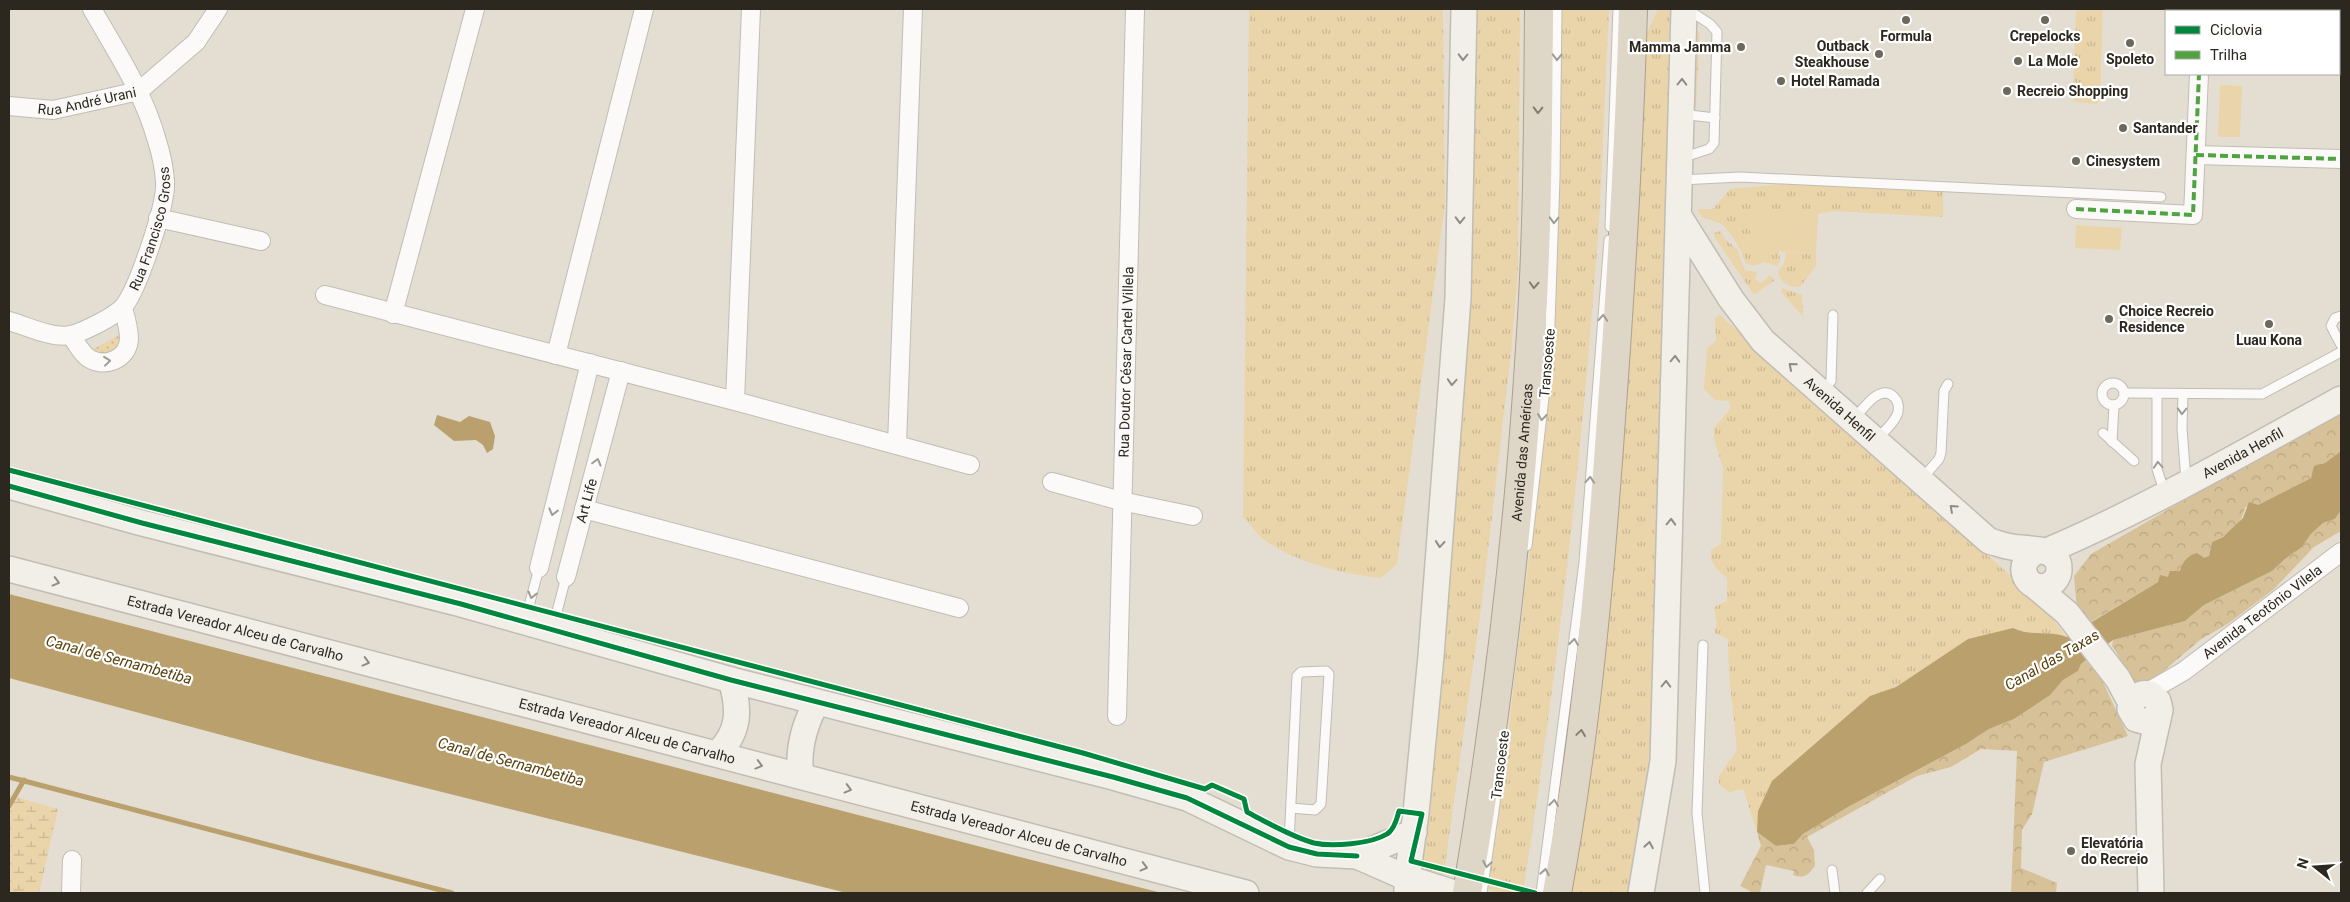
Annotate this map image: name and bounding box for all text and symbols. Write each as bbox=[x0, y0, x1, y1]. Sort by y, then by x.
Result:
legend bbox=[2165, 10, 2340, 75]
marker: Formula bbox=[1900, 14, 1912, 26]
marker: Crepelocks bbox=[2039, 14, 2051, 26]
text: Ciclovia bbox=[2210, 21, 2262, 39]
place label: Formula bbox=[1880, 28, 1932, 44]
place label: Crepelocks bbox=[2010, 28, 2080, 44]
marker: Spoleto bbox=[2124, 37, 2136, 49]
place label: Outback Steakhouse bbox=[1795, 38, 1870, 70]
place label: Mamma Jamma bbox=[1629, 39, 1731, 55]
marker: Mamma Jamma bbox=[1735, 41, 1747, 53]
text: Trilha bbox=[2210, 46, 2247, 64]
marker: Outback Steakhouse bbox=[1873, 48, 1885, 60]
place label: Spoleto bbox=[2106, 51, 2154, 67]
place label: La Mole bbox=[2028, 53, 2078, 69]
one-way arrow bbox=[1458, 54, 1468, 62]
one-way arrow bbox=[1552, 54, 1562, 62]
marker: La Mole bbox=[2012, 55, 2024, 67]
place label: Hotel Ramada bbox=[1791, 73, 1880, 89]
marker: Hotel Ramada bbox=[1775, 75, 1787, 87]
one-way arrow bbox=[1677, 78, 1687, 86]
place label: Recreio Shopping bbox=[2017, 83, 2128, 99]
street label: Rua André Urani bbox=[37, 84, 138, 118]
marker: Recreio Shopping bbox=[2001, 85, 2013, 97]
one-way arrow bbox=[1533, 106, 1543, 114]
place label: Santander bbox=[2133, 120, 2198, 136]
marker: Santander bbox=[2117, 122, 2129, 134]
place label: Cinesystem bbox=[2086, 153, 2160, 169]
marker: Cinesystem bbox=[2070, 155, 2082, 167]
street label: Rua Francisco Gross bbox=[126, 166, 173, 293]
one-way arrow bbox=[1454, 216, 1465, 224]
one-way arrow bbox=[1548, 216, 1559, 224]
street label: Rua Doutor César Cartel Villela bbox=[1116, 266, 1136, 458]
one-way arrow bbox=[1528, 281, 1539, 289]
place label: Choice Recreio Residence bbox=[2119, 303, 2214, 335]
marker: Choice Recreio Residence bbox=[2103, 313, 2115, 325]
one-way arrow bbox=[1597, 314, 1608, 322]
marker: Luau Kona bbox=[2263, 318, 2275, 330]
street label: Transoeste bbox=[1536, 328, 1558, 398]
place label: Luau Kona bbox=[2236, 332, 2303, 348]
one-way arrow bbox=[1670, 355, 1681, 363]
one-way arrow bbox=[103, 356, 111, 367]
one-way arrow bbox=[1788, 363, 1797, 372]
street label: Avenida Henfil bbox=[1801, 373, 1879, 445]
one-way arrow bbox=[1447, 379, 1458, 387]
street label: Avenida das Américas bbox=[1508, 383, 1536, 522]
one-way arrow bbox=[2177, 407, 2188, 415]
one-way arrow bbox=[1537, 413, 1548, 421]
street label: Avenida Henfil bbox=[2200, 425, 2286, 482]
one-way arrow bbox=[591, 459, 601, 467]
one-way arrow bbox=[2152, 460, 2163, 468]
one-way arrow bbox=[1585, 476, 1596, 484]
street label: Art Life bbox=[573, 477, 600, 525]
one-way arrow bbox=[1950, 505, 1959, 514]
one-way arrow bbox=[548, 508, 558, 516]
one-way arrow bbox=[1665, 517, 1676, 525]
one-way arrow bbox=[1435, 541, 1446, 549]
street label: Avenida Teotônio Vilela bbox=[2199, 562, 2325, 662]
one-way arrow bbox=[51, 576, 59, 586]
one-way arrow bbox=[527, 591, 537, 599]
street label: Estrada Vereador Alceu de Carvalho bbox=[125, 592, 345, 664]
water label: Canal das Taxas bbox=[2002, 626, 2102, 694]
water label: Canal de Sernambetiba bbox=[44, 632, 194, 688]
one-way arrow bbox=[1568, 638, 1579, 646]
one-way arrow bbox=[361, 657, 369, 667]
one-way arrow bbox=[1660, 680, 1671, 688]
street label: Estrada Vereador Alceu de Carvalho bbox=[517, 695, 737, 767]
one-way arrow bbox=[1575, 729, 1586, 737]
street label: Transoeste bbox=[1488, 730, 1512, 800]
water label: Canal de Sernambetiba bbox=[436, 734, 586, 790]
one-way arrow bbox=[754, 759, 763, 770]
one-way arrow bbox=[844, 783, 853, 794]
street label: Estrada Vereador Alceu de Carvalho bbox=[909, 798, 1129, 870]
one-way arrow bbox=[1548, 799, 1559, 807]
place label: Elevatória do Recreio bbox=[2081, 835, 2148, 867]
one-way arrow bbox=[1643, 841, 1653, 850]
north arrow bbox=[2290, 842, 2340, 892]
marker: Elevatória do Recreio bbox=[2065, 845, 2077, 857]
text: N bbox=[2293, 856, 2312, 870]
one-way arrow bbox=[1482, 859, 1492, 868]
one-way arrow bbox=[1140, 861, 1149, 872]
one-way arrow bbox=[1539, 868, 1549, 877]

